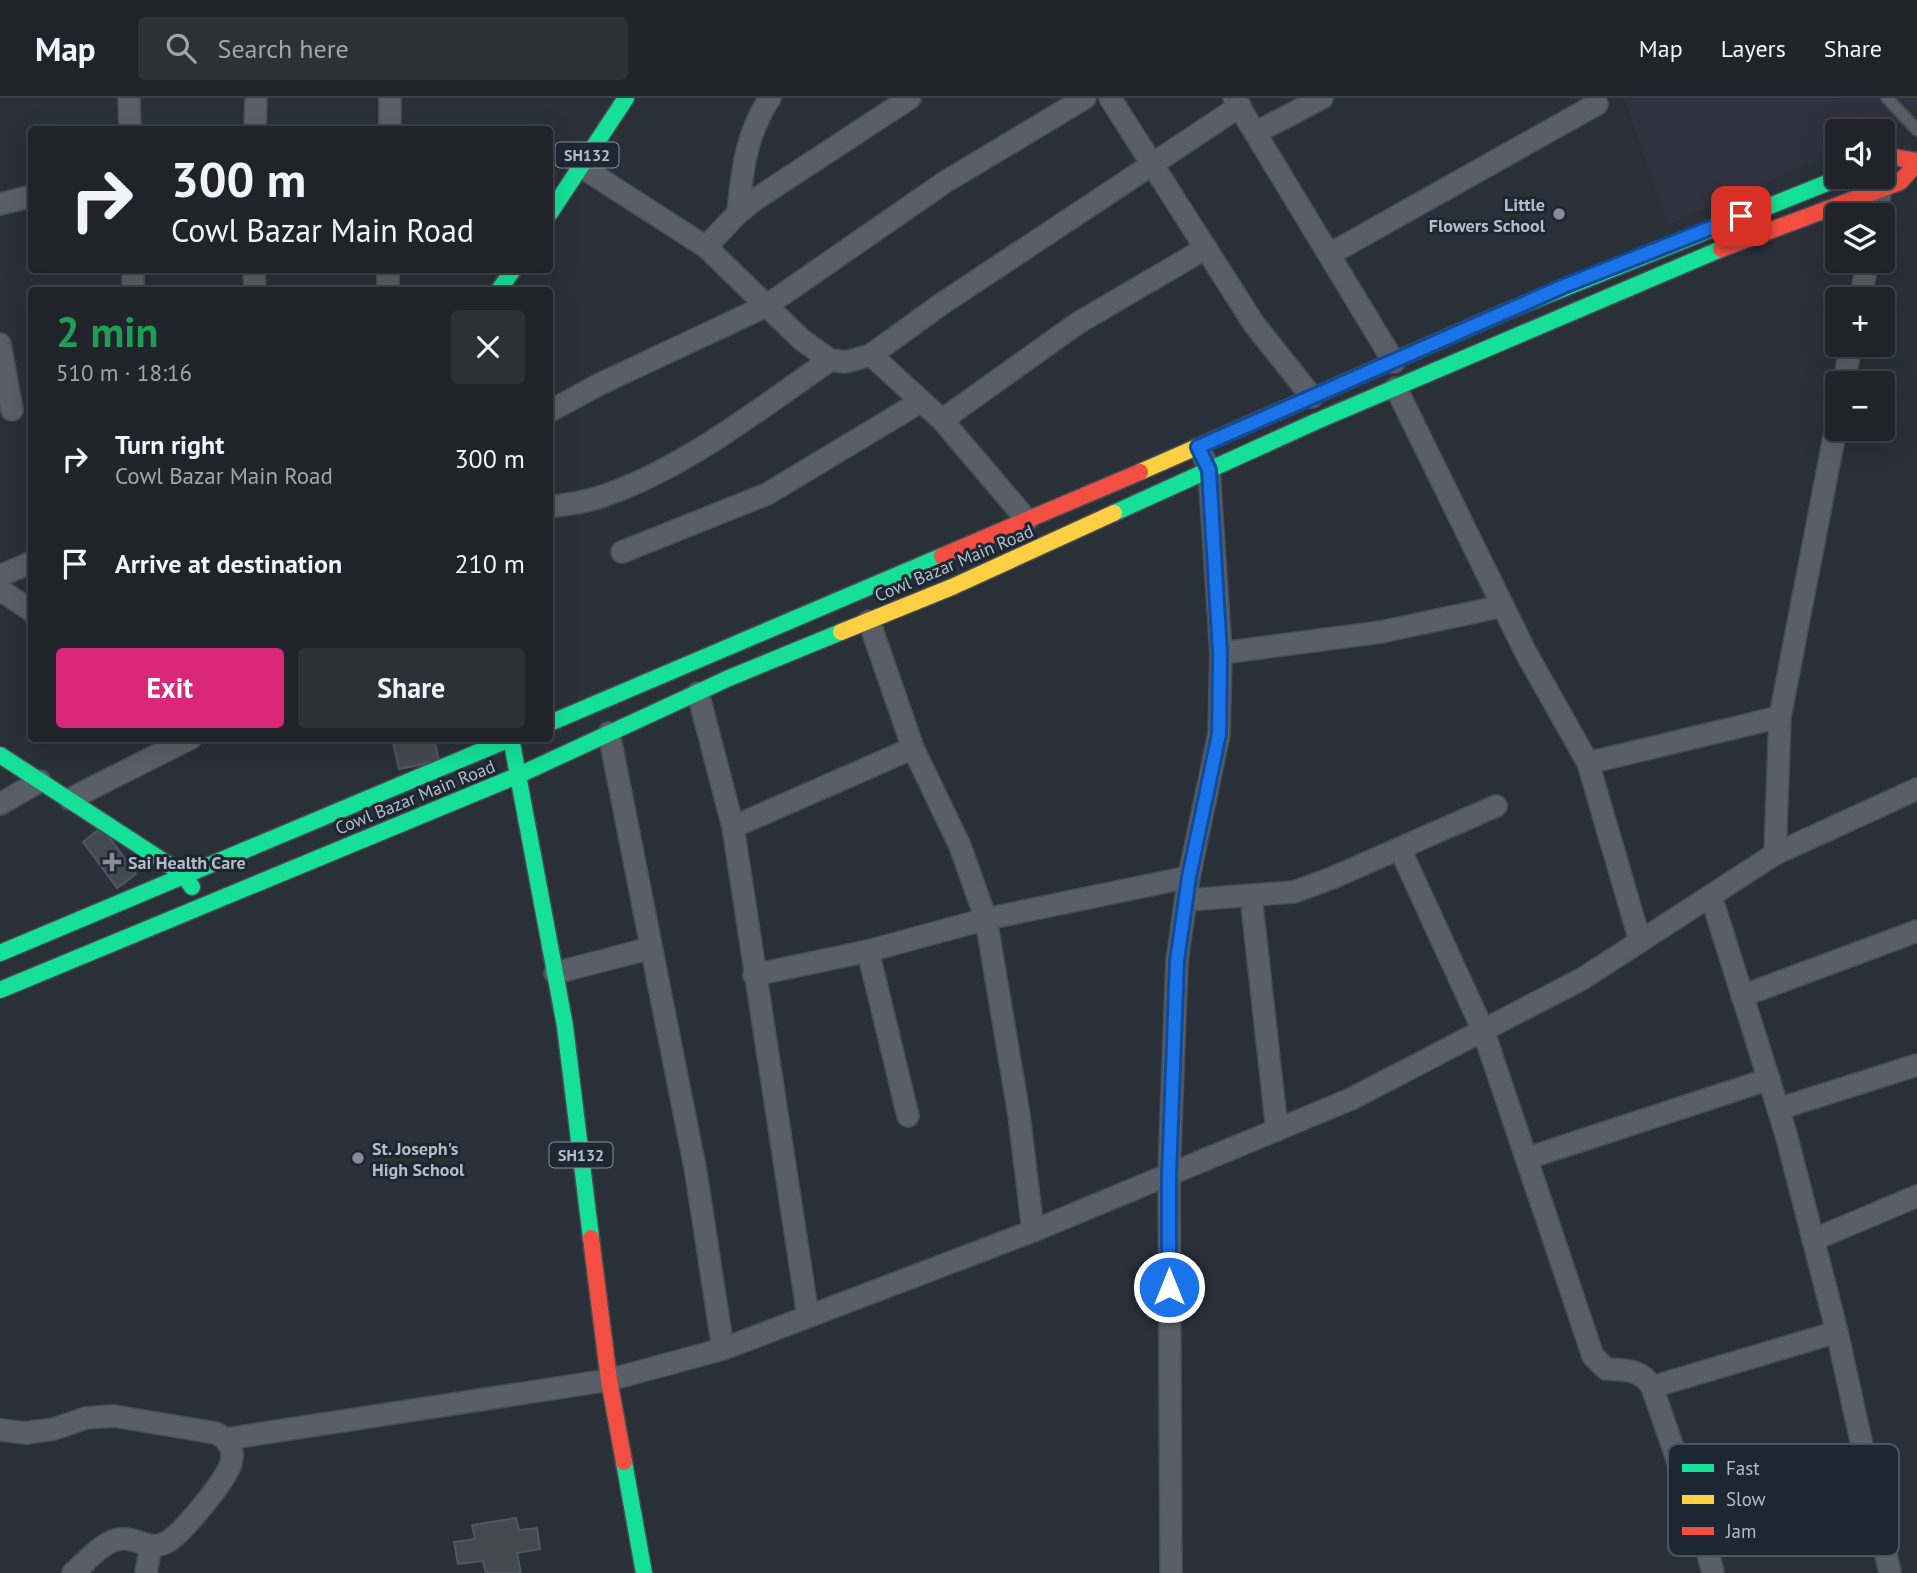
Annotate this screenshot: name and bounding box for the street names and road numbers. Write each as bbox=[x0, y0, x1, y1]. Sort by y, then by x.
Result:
road number: SH132 bbox=[556, 142, 618, 167]
street label: Cowl Bazar Main Road bbox=[871, 519, 1037, 607]
street label: Cowl Bazar Main Road bbox=[332, 754, 498, 840]
road number: SH132 bbox=[550, 1142, 612, 1168]

